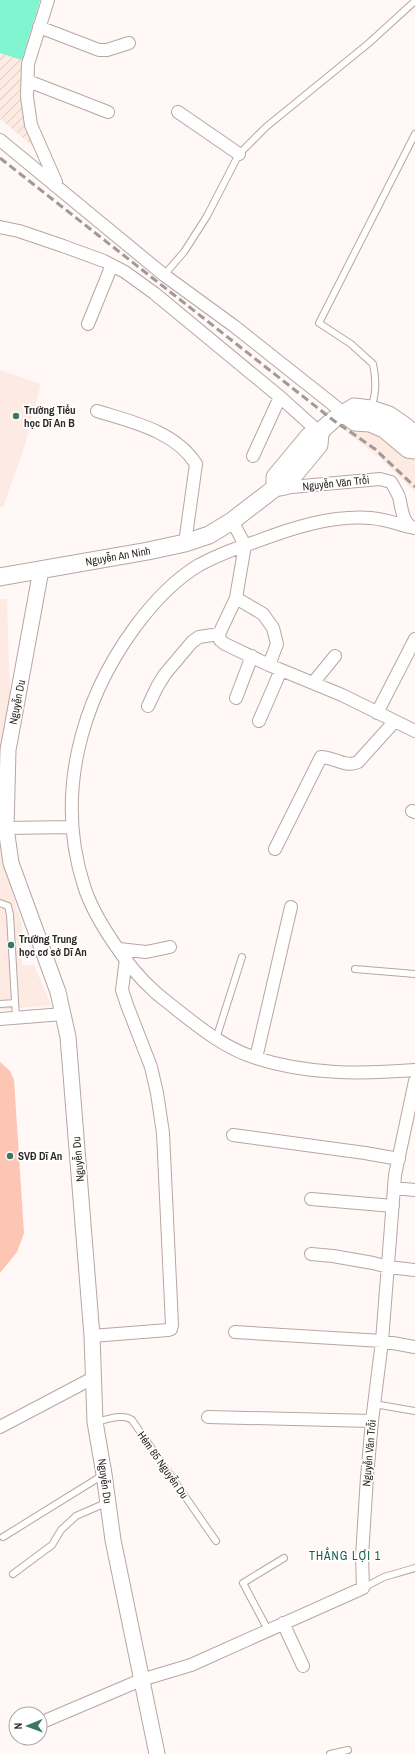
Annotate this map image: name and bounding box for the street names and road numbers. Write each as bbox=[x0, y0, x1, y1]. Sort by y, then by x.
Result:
street label: Nguyễn Văn Trỗi bbox=[302, 473, 370, 493]
street label: Nguyễn An Ninh bbox=[84, 543, 152, 569]
street label: Nguyễn Du bbox=[6, 679, 28, 725]
street label: Nguyễn Du bbox=[69, 1136, 87, 1182]
street label: Nguyễn Văn Trỗi bbox=[359, 1419, 379, 1487]
street label: Hẻm 85 Nguyễn Du bbox=[135, 1429, 191, 1501]
street label: Nguyễn Du bbox=[95, 1458, 115, 1504]

